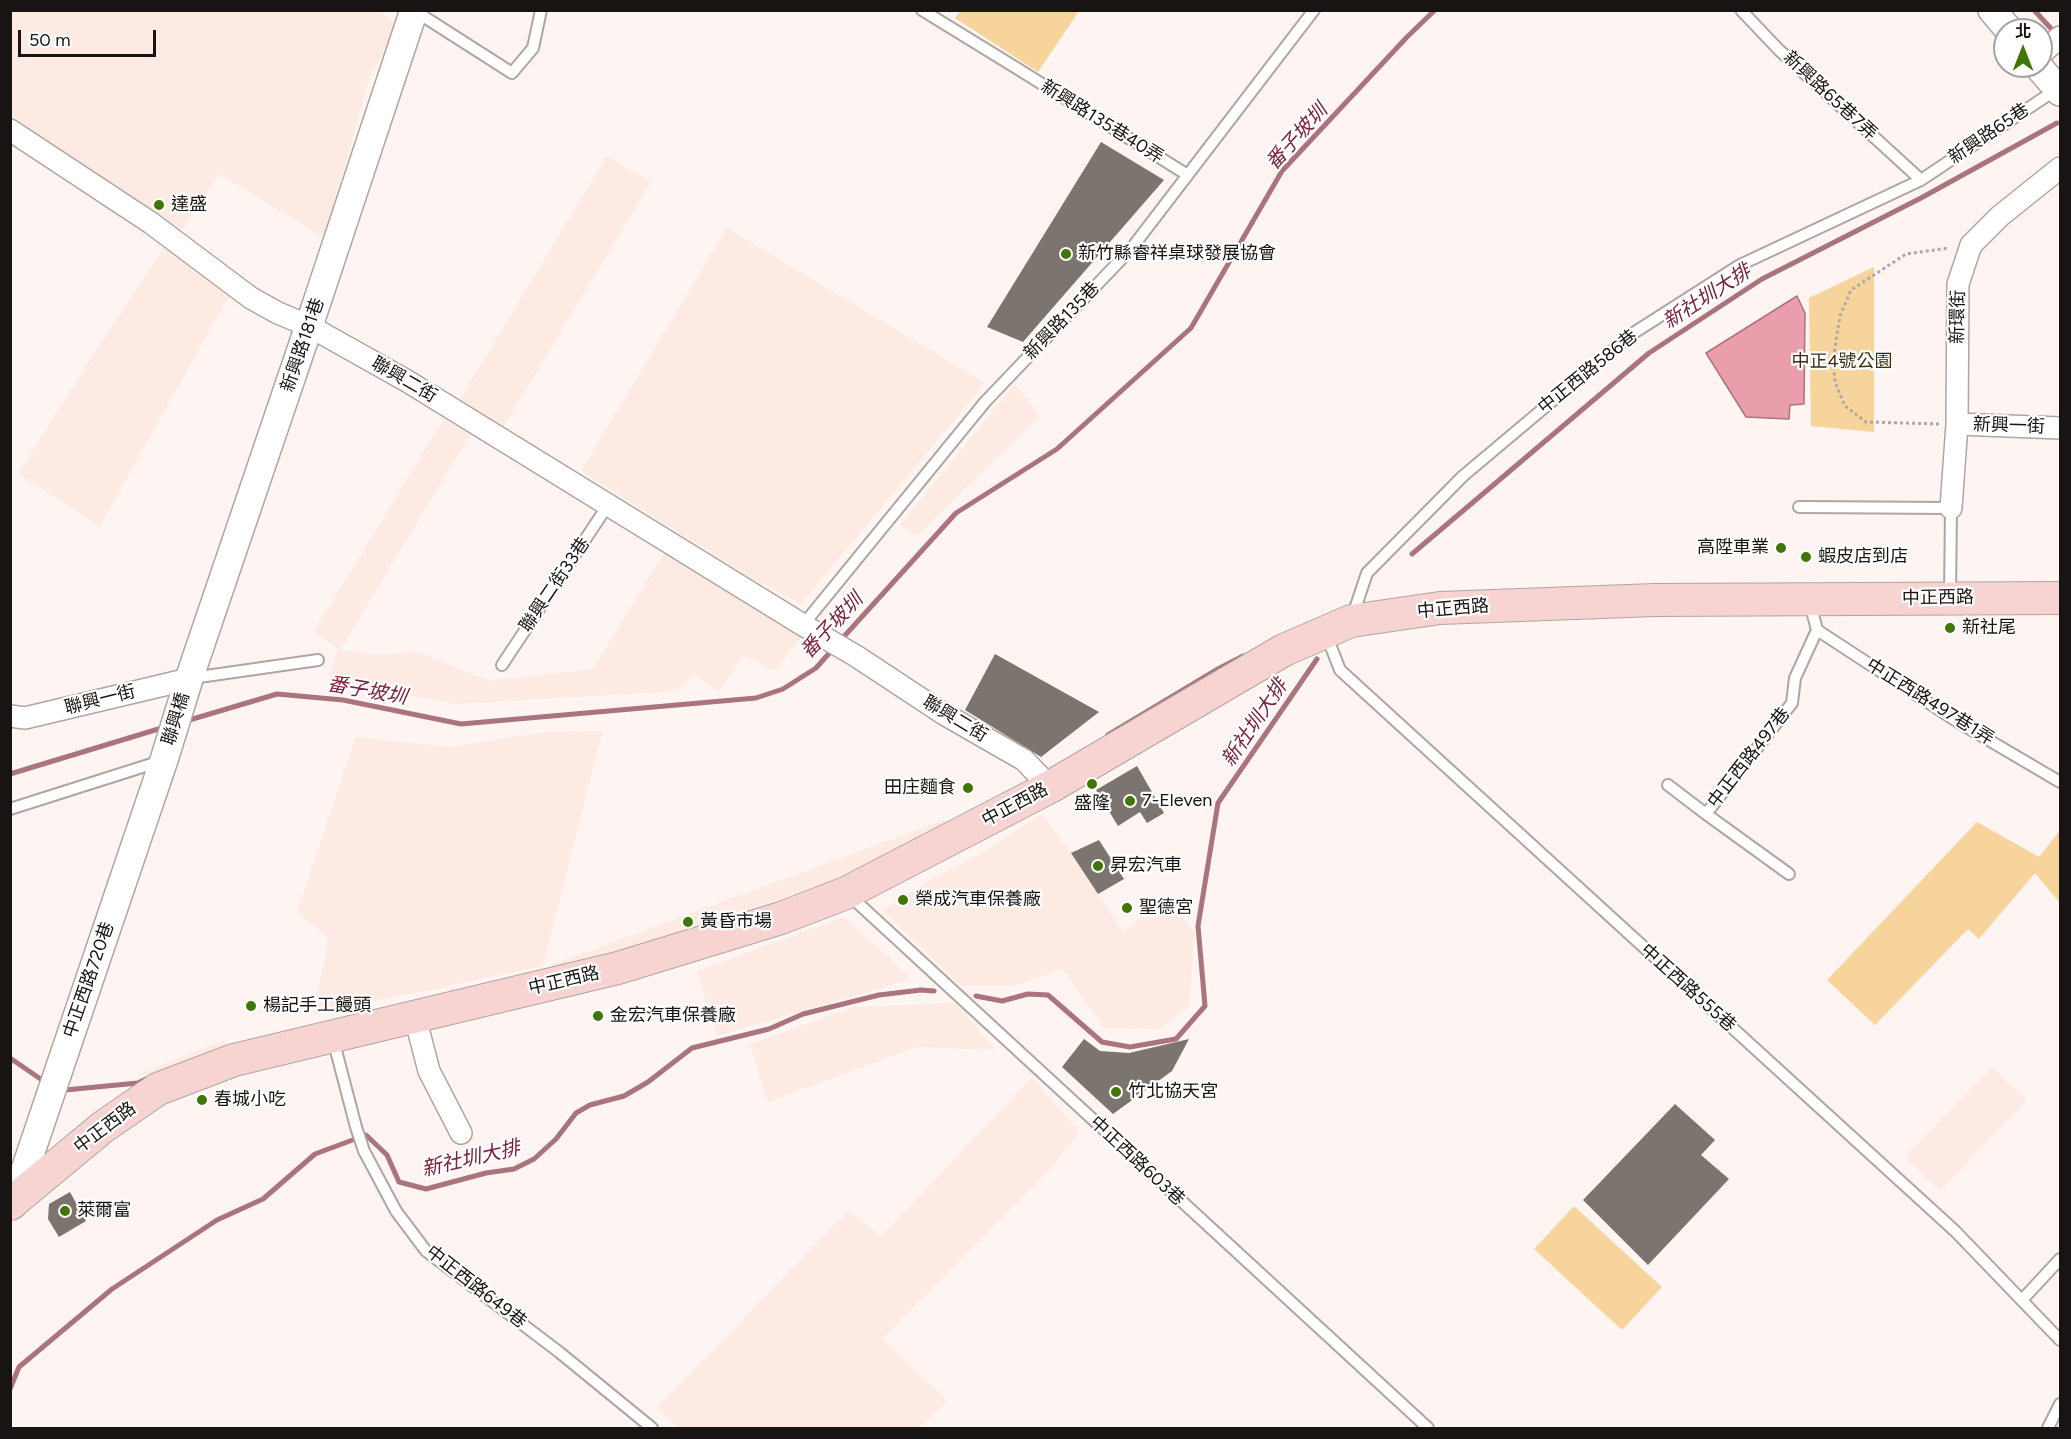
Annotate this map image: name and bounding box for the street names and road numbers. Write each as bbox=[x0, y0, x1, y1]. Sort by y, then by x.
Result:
street label: 新興路65巷7弄 bbox=[1779, 47, 1881, 145]
street label: 新興路135巷40弄 bbox=[1037, 76, 1167, 168]
street label: 新興路65巷 bbox=[1945, 99, 2033, 169]
street label: 新興路135巷 bbox=[1020, 278, 1104, 364]
street label: 新環街 bbox=[1947, 290, 1969, 344]
street label: 新興路181巷 bbox=[277, 295, 329, 395]
street label: 中正西路586巷 bbox=[1534, 325, 1642, 419]
street label: 聯興二街 bbox=[367, 353, 441, 407]
street label: 新興一街 bbox=[1973, 414, 2045, 438]
street label: 聯興二街33巷 bbox=[515, 534, 595, 636]
street label: 中正西路 bbox=[1902, 587, 1974, 609]
street label: 中正西路 bbox=[1416, 595, 1490, 623]
street label: 中正西路497巷1弄 bbox=[1862, 654, 1998, 750]
street label: 聯興一街 bbox=[62, 681, 138, 719]
street label: 聯興橋 bbox=[158, 690, 194, 748]
street label: 聯興二街 bbox=[919, 691, 991, 747]
street label: 中正西路497巷 bbox=[1703, 704, 1795, 812]
street label: 中正西路 bbox=[978, 779, 1052, 831]
street label: 中正西路720巷 bbox=[59, 919, 119, 1041]
street label: 中正西路555巷 bbox=[1636, 939, 1740, 1037]
street label: 中正西路 bbox=[526, 962, 602, 1000]
street label: 中正西路 bbox=[70, 1098, 140, 1158]
street label: 中正西路603巷 bbox=[1085, 1112, 1189, 1210]
street label: 中正西路649巷 bbox=[421, 1241, 531, 1333]

